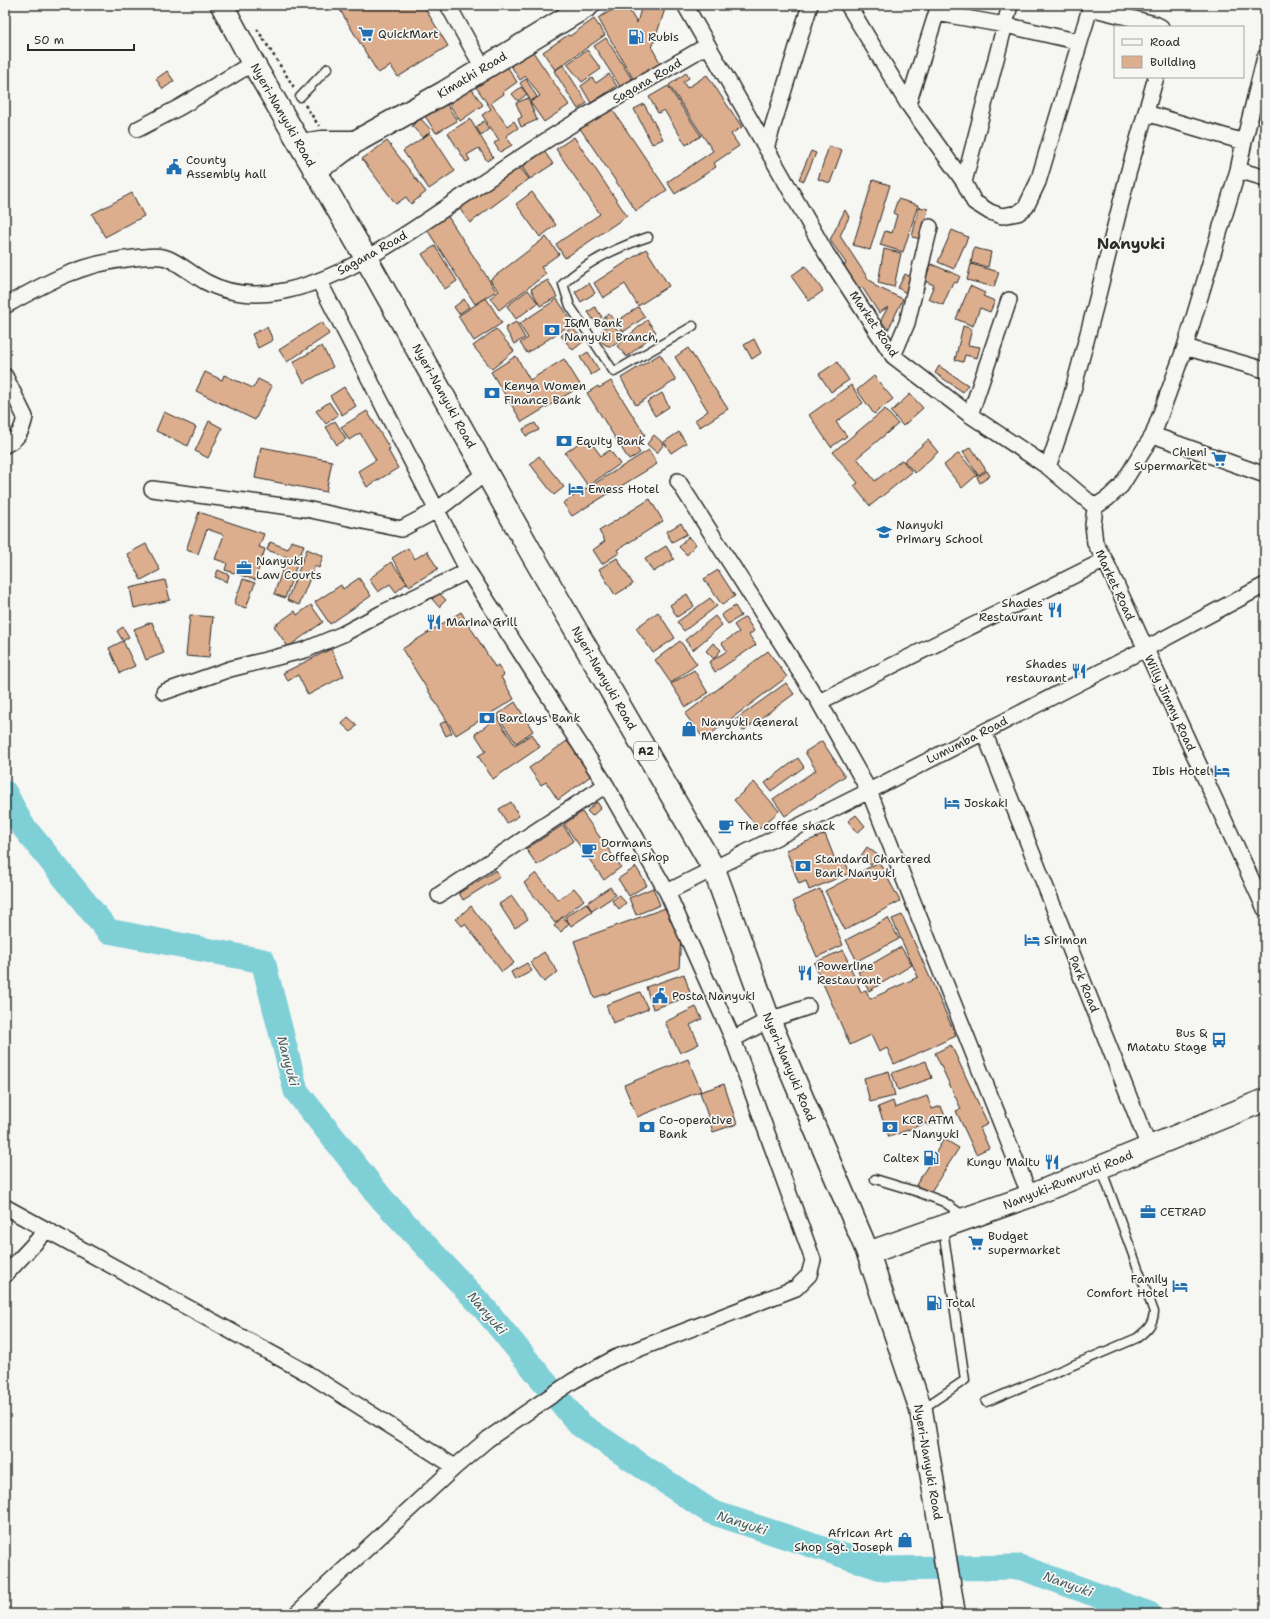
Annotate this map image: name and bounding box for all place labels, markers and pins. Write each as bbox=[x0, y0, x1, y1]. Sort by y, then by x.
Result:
supermarket icon: QuickMart bbox=[357, 25, 375, 43]
place label: QuickMart bbox=[378, 26, 439, 42]
fuel station icon: Rubis bbox=[627, 28, 645, 46]
place label: Rubis bbox=[648, 29, 679, 45]
place label: County Assembly hall bbox=[186, 152, 267, 182]
public building icon: County Assembly hall bbox=[165, 158, 183, 176]
place label: I&M Bank Nanyuki Branch, bbox=[564, 315, 658, 345]
bank icon: I&M Bank Nanyuki Branch, bbox=[543, 321, 561, 339]
place label: Kenya Women Finance Bank bbox=[504, 378, 586, 408]
bank icon: Kenya Women Finance Bank bbox=[483, 384, 501, 402]
bank icon: Equity Bank bbox=[555, 432, 573, 450]
place label: Equity Bank bbox=[576, 433, 645, 449]
place label: Chieni Supermarket bbox=[1134, 444, 1207, 474]
supermarket icon: Chieni Supermarket bbox=[1210, 450, 1228, 468]
hotel icon: Emess Hotel bbox=[567, 480, 585, 498]
place label: Emess Hotel bbox=[588, 481, 659, 497]
place label: Nanyuki Primary School bbox=[896, 517, 983, 547]
school or university icon: Nanyuki Primary School bbox=[875, 523, 893, 541]
place label: Nanyuki Law Courts bbox=[256, 553, 322, 583]
office icon: Nanyuki Law Courts bbox=[235, 559, 253, 577]
place label: Shades Restaurant bbox=[979, 595, 1043, 625]
restaurant icon: Shades Restaurant bbox=[1046, 601, 1064, 619]
restaurant icon: Marina Grill bbox=[425, 613, 443, 631]
place label: Marina Grill bbox=[446, 614, 517, 630]
place label: Shades restaurant bbox=[1006, 656, 1067, 686]
restaurant icon: Shades restaurant bbox=[1070, 662, 1088, 680]
bank icon: Barclays Bank bbox=[478, 709, 496, 727]
place label: Barclays Bank bbox=[499, 710, 580, 726]
place label: Nanyuki General Merchants bbox=[701, 714, 798, 744]
shop icon: Nanyuki General Merchants bbox=[680, 720, 698, 738]
hotel icon: Ibis Hotel bbox=[1213, 762, 1231, 780]
place label: Ibis Hotel bbox=[1152, 763, 1210, 779]
hotel icon: Joskaki bbox=[943, 794, 961, 812]
place label: Joskaki bbox=[964, 795, 1008, 811]
cafe icon: The coffee shack bbox=[717, 817, 735, 835]
place label: The coffee shack bbox=[738, 818, 835, 834]
place label: Dormans Coffee Shop bbox=[601, 835, 669, 865]
cafe icon: Dormans Coffee Shop bbox=[580, 841, 598, 859]
place label: Standard Chartered Bank Nanyuki bbox=[815, 851, 931, 881]
bank icon: Standard Chartered Bank Nanyuki bbox=[794, 857, 812, 875]
hotel icon: Sirimon bbox=[1023, 931, 1041, 949]
place label: Sirimon bbox=[1044, 932, 1087, 948]
place label: Powerline Restaurant bbox=[817, 958, 881, 988]
restaurant icon: Powerline Restaurant bbox=[796, 964, 814, 982]
public building icon: Posta Nanyuki bbox=[651, 987, 669, 1005]
place label: Posta Nanyuki bbox=[672, 988, 755, 1004]
place label: Bus & Matatu Stage bbox=[1127, 1025, 1208, 1055]
bus stop icon: Bus & Matatu Stage bbox=[1210, 1031, 1228, 1049]
place label: Co-operative Bank bbox=[659, 1112, 733, 1142]
place label: KCB ATM - Nanyuki bbox=[902, 1112, 959, 1142]
bank icon: Co-operative Bank bbox=[638, 1118, 656, 1136]
bank icon: KCB ATM - Nanyuki bbox=[881, 1118, 899, 1136]
fuel station icon: Caltex bbox=[922, 1149, 940, 1167]
place label: Caltex bbox=[883, 1150, 919, 1166]
restaurant icon: Kungu Maitu bbox=[1043, 1153, 1061, 1171]
place label: Kungu Maitu bbox=[966, 1154, 1040, 1170]
office icon: CETRAD bbox=[1139, 1203, 1157, 1221]
place label: CETRAD bbox=[1160, 1204, 1206, 1220]
place label: Budget supermarket bbox=[988, 1228, 1060, 1258]
supermarket icon: Budget supermarket bbox=[967, 1234, 985, 1252]
place label: Family Comfort Hotel bbox=[1087, 1271, 1168, 1301]
hotel icon: Family Comfort Hotel bbox=[1171, 1277, 1189, 1295]
fuel station icon: Total bbox=[925, 1294, 943, 1312]
place label: Total bbox=[946, 1295, 976, 1311]
place label: African Art Shop Sgt. Joseph bbox=[794, 1525, 893, 1555]
shop icon: African Art Shop Sgt. Joseph bbox=[896, 1531, 914, 1549]

